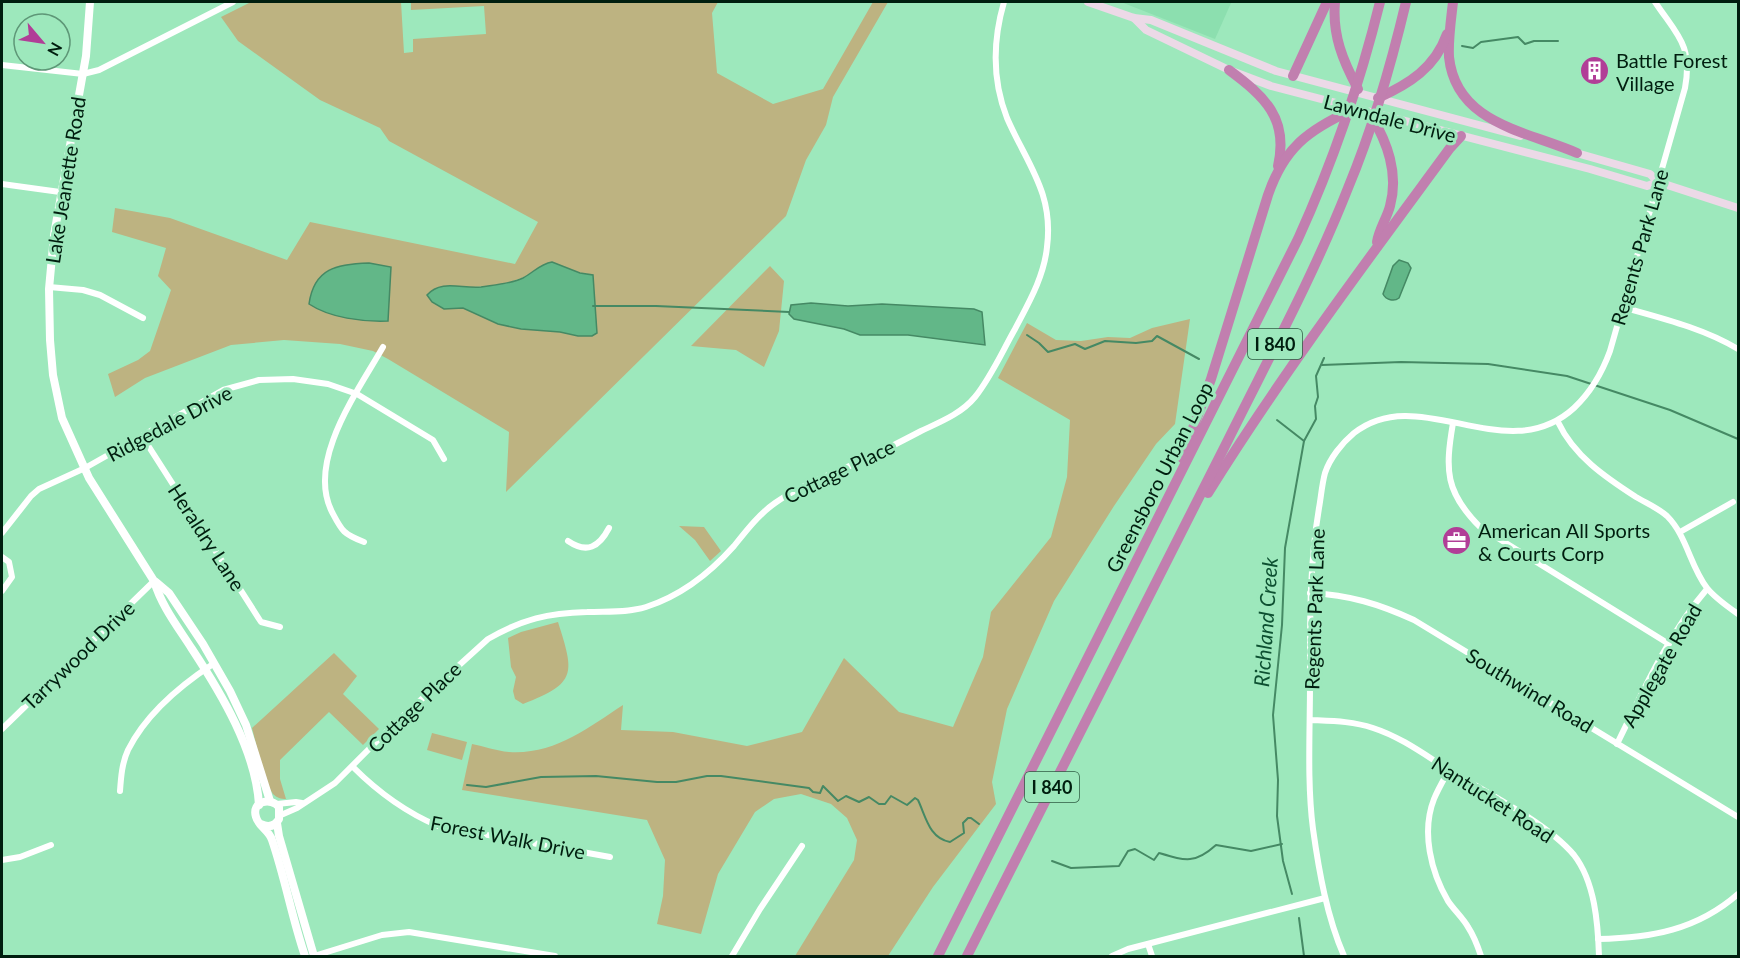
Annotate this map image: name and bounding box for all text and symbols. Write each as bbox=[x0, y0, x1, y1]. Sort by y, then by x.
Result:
north arrow bbox=[12, 12, 72, 72]
text: N bbox=[44, 40, 67, 60]
place label: Battle Forest Village bbox=[1616, 48, 1728, 95]
building icon: Battle Forest Village bbox=[1579, 55, 1611, 87]
street label: Lawndale Drive bbox=[1321, 89, 1459, 147]
street label: Lake Jeanette Road bbox=[40, 95, 90, 265]
street label: Regents Park Lane bbox=[1605, 166, 1673, 328]
road number: I 840 bbox=[1248, 329, 1302, 359]
street label: Greensboro Urban Loop bbox=[1100, 378, 1218, 576]
street label: Ridgedale Drive bbox=[102, 380, 236, 466]
street label: Cottage Place bbox=[780, 434, 898, 508]
street label: Heraldry Lane bbox=[164, 479, 250, 595]
place label: American All Sports & Courts Corp bbox=[1478, 518, 1650, 565]
office icon: American All Sports & Courts Corp bbox=[1441, 525, 1473, 557]
street label: Regents Park Lane bbox=[1299, 528, 1329, 690]
water label: Richland Creek bbox=[1248, 555, 1282, 688]
street label: Tarrywood Drive bbox=[17, 595, 139, 715]
street label: Applegate Road bbox=[1616, 599, 1706, 731]
street label: Southwind Road bbox=[1462, 643, 1598, 737]
street label: Cottage Place bbox=[362, 657, 466, 757]
street label: Nantucket Road bbox=[1428, 751, 1558, 847]
road number: I 840 bbox=[1025, 772, 1079, 802]
street label: Forest Walk Drive bbox=[429, 810, 587, 864]

